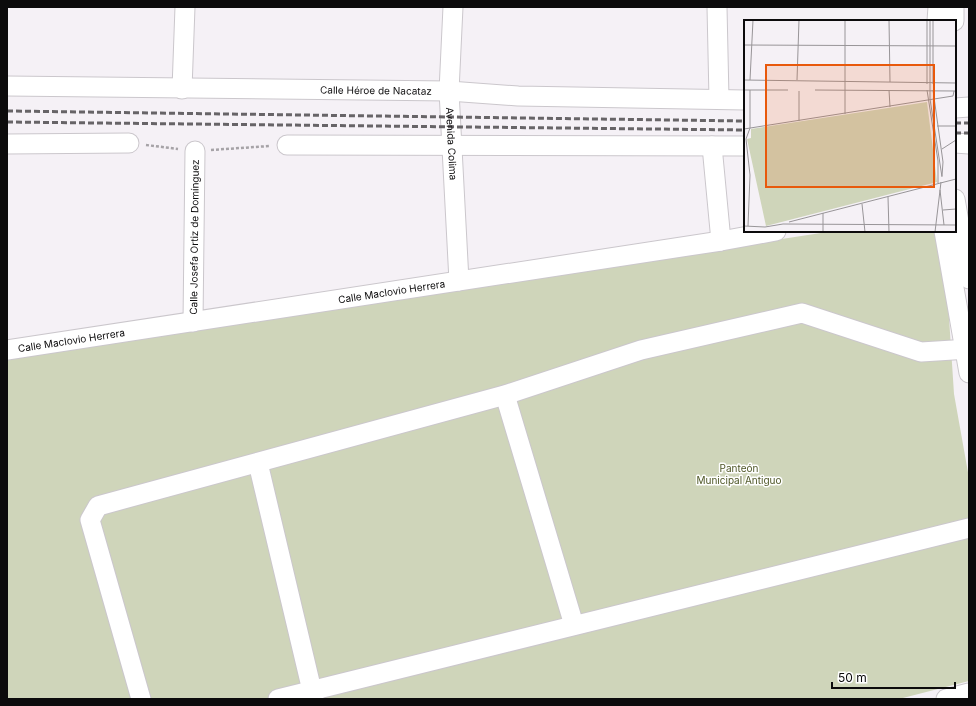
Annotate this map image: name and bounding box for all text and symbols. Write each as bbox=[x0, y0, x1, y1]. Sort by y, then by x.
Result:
inset map bbox=[744, 20, 956, 232]
street label: Calle Héroe de Nacataz bbox=[320, 84, 432, 97]
street label: Avenida Colima bbox=[444, 107, 460, 181]
street label: Calle Josefa Ortiz de Domínguez bbox=[187, 159, 201, 315]
street label: Calle Maclovio Herrera bbox=[337, 277, 446, 305]
street label: Calle Maclovio Herrera bbox=[17, 326, 126, 354]
park label: Panteón Municipal Antiguo bbox=[696, 462, 782, 486]
scale bar bbox=[832, 664, 955, 690]
text: 50 m bbox=[838, 670, 867, 685]

